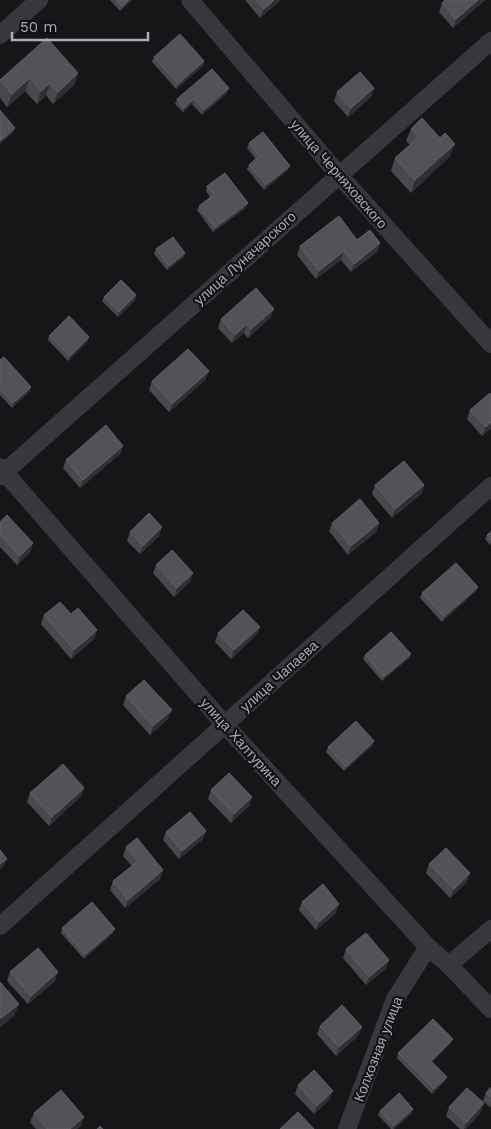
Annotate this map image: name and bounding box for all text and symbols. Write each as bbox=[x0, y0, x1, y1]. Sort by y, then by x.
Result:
scale bar bbox=[12, 10, 149, 42]
text: 50 m bbox=[20, 18, 57, 36]
street label: улица Черняховского bbox=[287, 116, 391, 232]
street label: улица Луначарского bbox=[191, 208, 299, 308]
street label: улица Чапаева bbox=[237, 637, 321, 715]
street label: улица Халтурина bbox=[197, 695, 285, 790]
street label: Колхозная улица bbox=[351, 994, 405, 1104]

